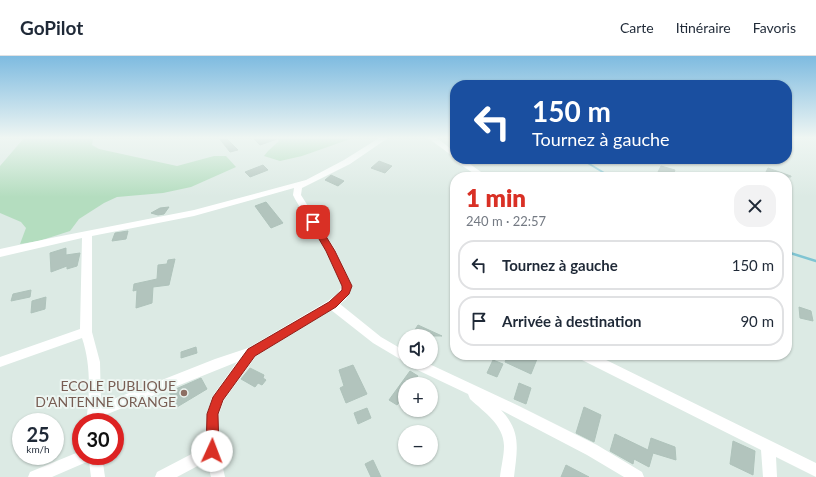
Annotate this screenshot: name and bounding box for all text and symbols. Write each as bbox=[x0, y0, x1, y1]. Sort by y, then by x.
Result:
text: GoPilot bbox=[20, 16, 83, 39]
text: Carte bbox=[620, 19, 654, 36]
text: Itinéraire bbox=[676, 19, 731, 36]
text: Favoris bbox=[753, 19, 796, 36]
text: 150 m bbox=[532, 94, 611, 128]
icon: left bbox=[466, 96, 518, 148]
text: Tournez à gauche bbox=[532, 128, 670, 150]
text: 1 min bbox=[466, 183, 526, 212]
button: close bbox=[734, 185, 776, 227]
pin bbox=[296, 205, 330, 239]
icon: arrive bbox=[302, 211, 324, 233]
text: 240 m · 22:57 bbox=[466, 213, 546, 229]
icon: left bbox=[468, 254, 490, 276]
text: Tournez à gauche bbox=[502, 256, 618, 274]
text: 150 m bbox=[732, 256, 774, 274]
icon: arrive bbox=[468, 310, 490, 332]
text: Arrivée à destination bbox=[502, 312, 641, 330]
text: 90 m bbox=[740, 312, 774, 330]
map controls bbox=[398, 329, 438, 465]
button: sound bbox=[398, 329, 438, 369]
place label: ECOLE PUBLIQUE D'ANTENNE ORANGE bbox=[35, 377, 176, 410]
button: + bbox=[398, 377, 438, 417]
marker: ECOLE PUBLIQUE D'ANTENNE ORANGE bbox=[179, 388, 189, 398]
speed limit sign: 30 bbox=[72, 413, 124, 465]
text: 25 bbox=[26, 422, 50, 446]
button: − bbox=[398, 425, 438, 465]
position arrow bbox=[191, 430, 233, 472]
text: km/h bbox=[26, 443, 50, 455]

